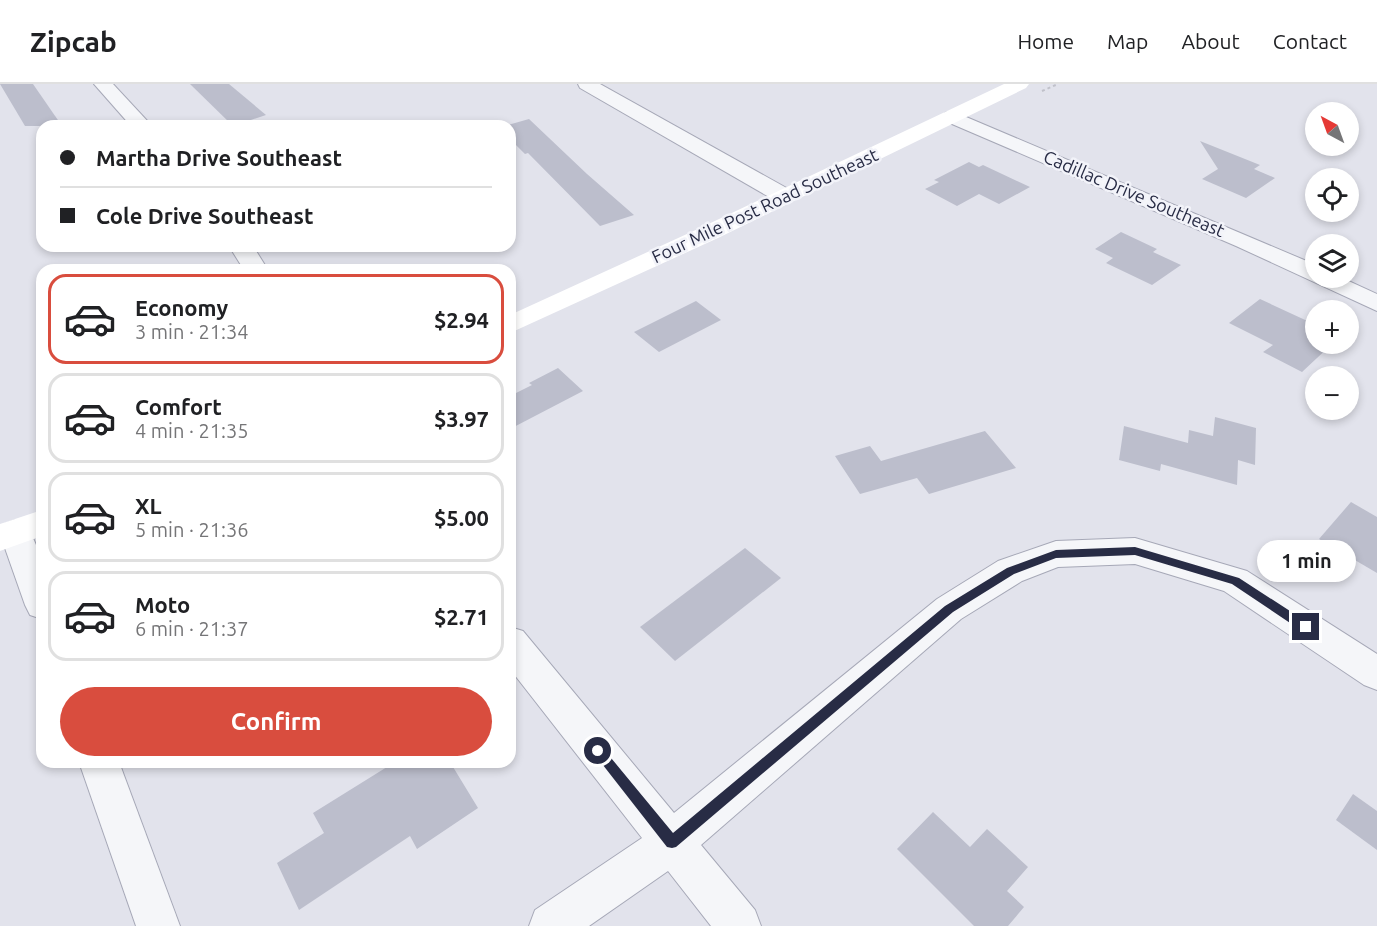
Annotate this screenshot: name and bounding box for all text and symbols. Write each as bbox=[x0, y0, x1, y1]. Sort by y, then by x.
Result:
text: Zipcab bbox=[30, 26, 117, 57]
text: Home bbox=[1017, 29, 1074, 53]
text: Map bbox=[1107, 29, 1148, 53]
text: About bbox=[1181, 29, 1240, 53]
text: Contact bbox=[1273, 29, 1347, 53]
north arrow bbox=[1305, 102, 1359, 156]
map controls bbox=[1305, 102, 1359, 420]
street label: Four Mile Post Road Southeast bbox=[648, 144, 881, 266]
text: Martha Drive Southeast bbox=[96, 145, 342, 170]
street label: Cadillac Drive Southeast bbox=[1041, 146, 1228, 240]
button: locate bbox=[1305, 168, 1359, 222]
text: Cole Drive Southeast bbox=[96, 203, 313, 228]
button: layers bbox=[1305, 234, 1359, 288]
icon: car bbox=[63, 292, 117, 346]
text: Economy bbox=[135, 295, 228, 320]
button: + bbox=[1305, 300, 1359, 354]
text: $2.94 bbox=[434, 307, 489, 332]
text: 3 min · 21:34 bbox=[135, 320, 249, 343]
button: − bbox=[1305, 366, 1359, 420]
icon: car bbox=[63, 391, 117, 445]
text: Comfort bbox=[135, 394, 222, 419]
text: $3.97 bbox=[434, 406, 489, 431]
text: 4 min · 21:35 bbox=[135, 419, 249, 442]
icon: car bbox=[63, 490, 117, 544]
text: XL bbox=[135, 493, 162, 518]
text: $5.00 bbox=[434, 505, 489, 530]
text: 5 min · 21:36 bbox=[135, 518, 249, 541]
callout: 1 min bbox=[1256, 540, 1356, 582]
text: 1 min bbox=[1281, 549, 1332, 572]
icon: car bbox=[63, 589, 117, 643]
text: Moto bbox=[135, 592, 190, 617]
text: $2.71 bbox=[434, 604, 489, 629]
route end bbox=[1292, 613, 1319, 640]
text: 6 min · 21:37 bbox=[135, 617, 249, 640]
button: Confirm bbox=[60, 687, 492, 756]
route start bbox=[584, 737, 611, 764]

